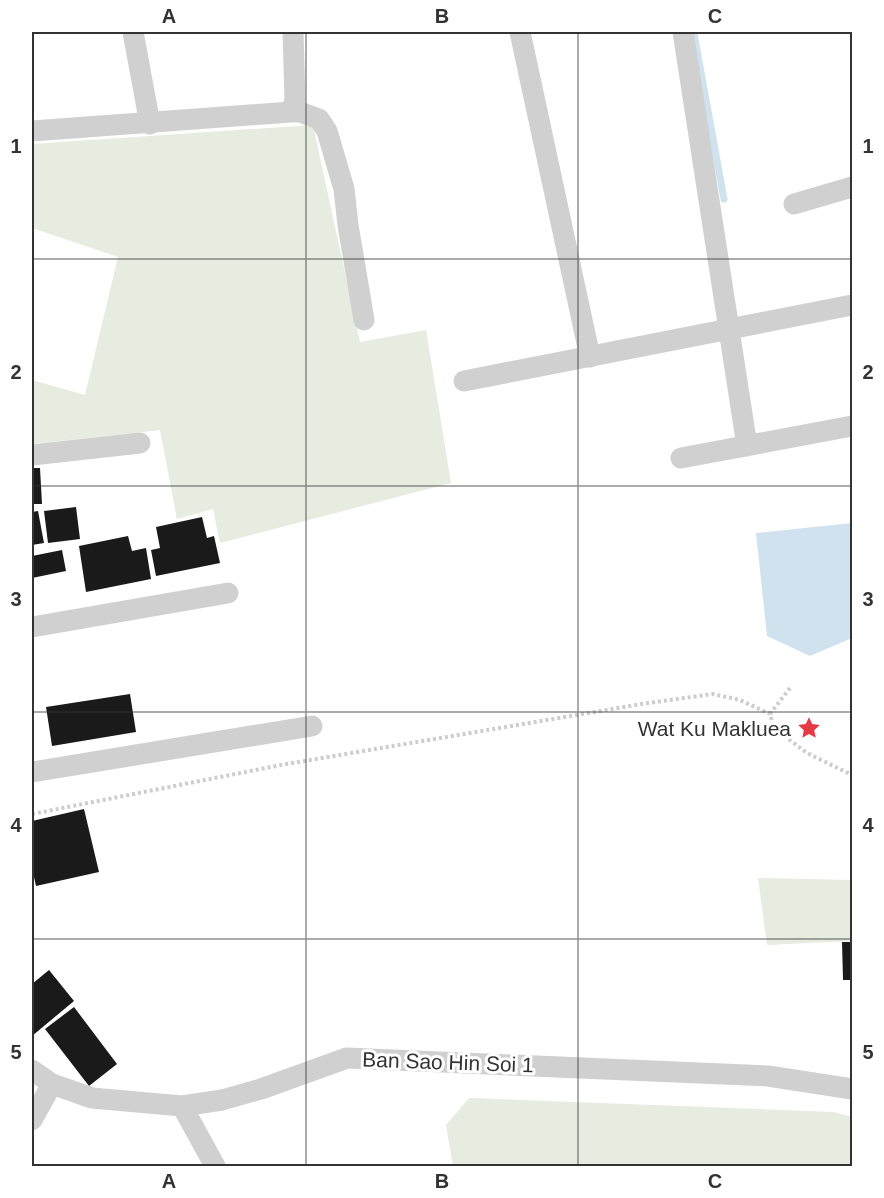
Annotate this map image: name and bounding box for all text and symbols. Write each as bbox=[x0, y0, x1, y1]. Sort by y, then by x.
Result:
text: A bbox=[162, 5, 176, 27]
text: B bbox=[435, 5, 449, 27]
text: C bbox=[708, 5, 722, 27]
text: 1 bbox=[10, 135, 22, 157]
text: 1 bbox=[862, 135, 874, 157]
text: 2 bbox=[10, 361, 22, 383]
text: 2 bbox=[862, 361, 874, 383]
text: 3 bbox=[10, 588, 22, 610]
text: 3 bbox=[862, 588, 874, 610]
place icon: Wat Ku Makluea bbox=[796, 715, 822, 741]
place label: Wat Ku Makluea bbox=[638, 717, 791, 740]
text: 4 bbox=[10, 814, 22, 836]
text: 4 bbox=[862, 814, 874, 836]
text: 5 bbox=[10, 1041, 22, 1063]
text: 5 bbox=[862, 1041, 874, 1063]
street label: Ban Sao Hin Soi 1 bbox=[362, 1048, 534, 1076]
text: A bbox=[162, 1170, 176, 1192]
text: B bbox=[435, 1170, 449, 1192]
text: C bbox=[708, 1170, 722, 1192]

